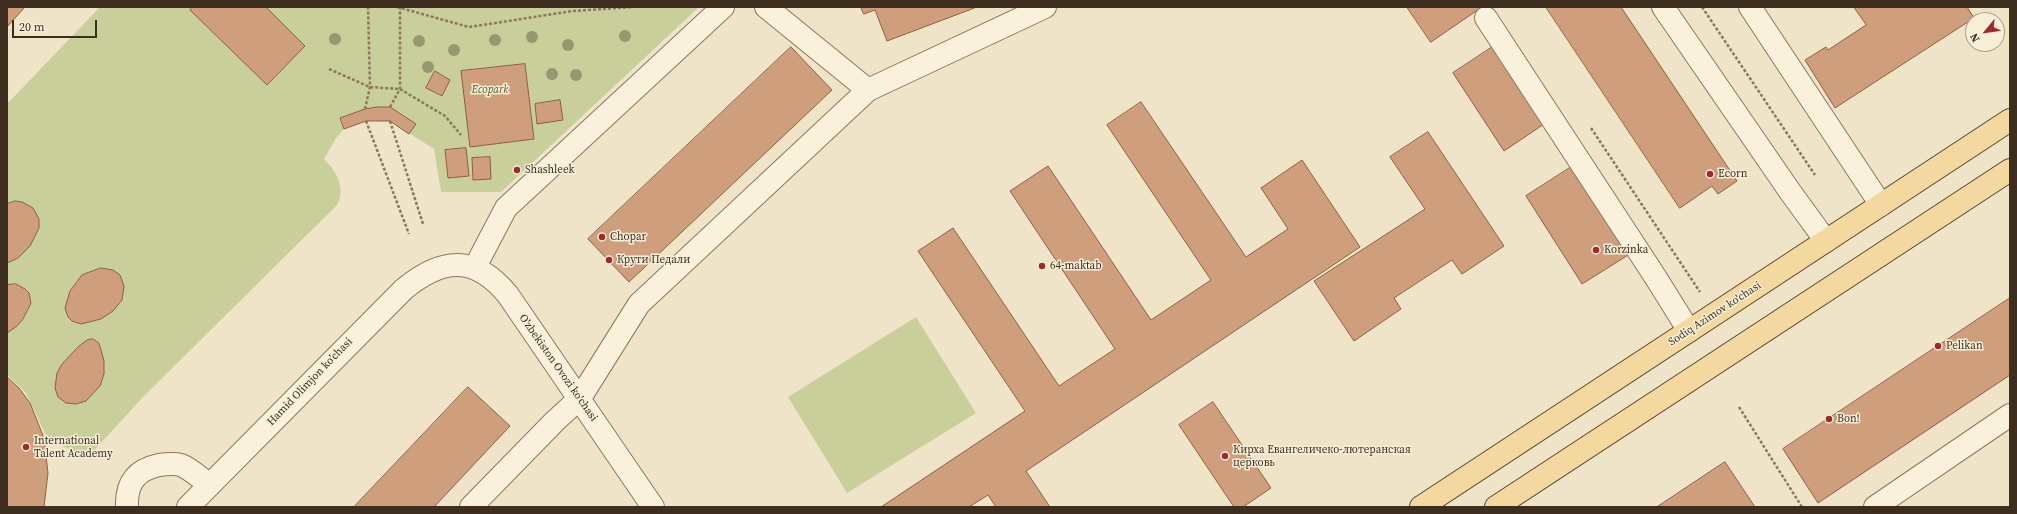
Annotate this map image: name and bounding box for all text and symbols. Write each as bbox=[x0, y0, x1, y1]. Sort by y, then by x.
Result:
scale bar bbox=[14, 12, 99, 38]
north arrow bbox=[1965, 12, 2005, 52]
text: 20 m bbox=[19, 19, 45, 35]
text: N bbox=[1966, 30, 1983, 45]
park label: Ecopark bbox=[472, 83, 508, 97]
place label: Shashleek bbox=[525, 163, 574, 177]
marker: Shashleek bbox=[512, 165, 522, 175]
place label: Ecorn bbox=[1718, 167, 1747, 181]
marker: Ecorn bbox=[1705, 169, 1715, 179]
place label: Chopar bbox=[610, 230, 646, 244]
marker: Chopar bbox=[597, 232, 607, 242]
place label: Korzinka bbox=[1604, 243, 1648, 257]
marker: Korzinka bbox=[1591, 245, 1601, 255]
place label: Крути Педали bbox=[617, 253, 690, 267]
marker: Крути Педали bbox=[604, 255, 614, 265]
place label: 64-maktab bbox=[1050, 259, 1101, 273]
marker: 64-maktab bbox=[1037, 261, 1047, 271]
street label: Sodiq Azimov ko'chasi bbox=[1666, 279, 1764, 349]
street label: O'zbekiston Ovozi ko'chasi bbox=[516, 312, 600, 424]
street label: Hamid Olimjon ko’chasi bbox=[265, 335, 355, 429]
place label: Pelikan bbox=[1946, 339, 1983, 353]
marker: Pelikan bbox=[1933, 341, 1943, 351]
place label: Bon! bbox=[1837, 412, 1860, 426]
marker: Bon! bbox=[1824, 414, 1834, 424]
place label: International Talent Academy bbox=[34, 434, 113, 460]
marker: International Talent Academy bbox=[21, 442, 31, 452]
place label: Кирха Евангеличеко-лютеранская церковь bbox=[1233, 443, 1411, 469]
marker: Кирха Евангеличеко-лютеранская церковь bbox=[1220, 451, 1230, 461]

